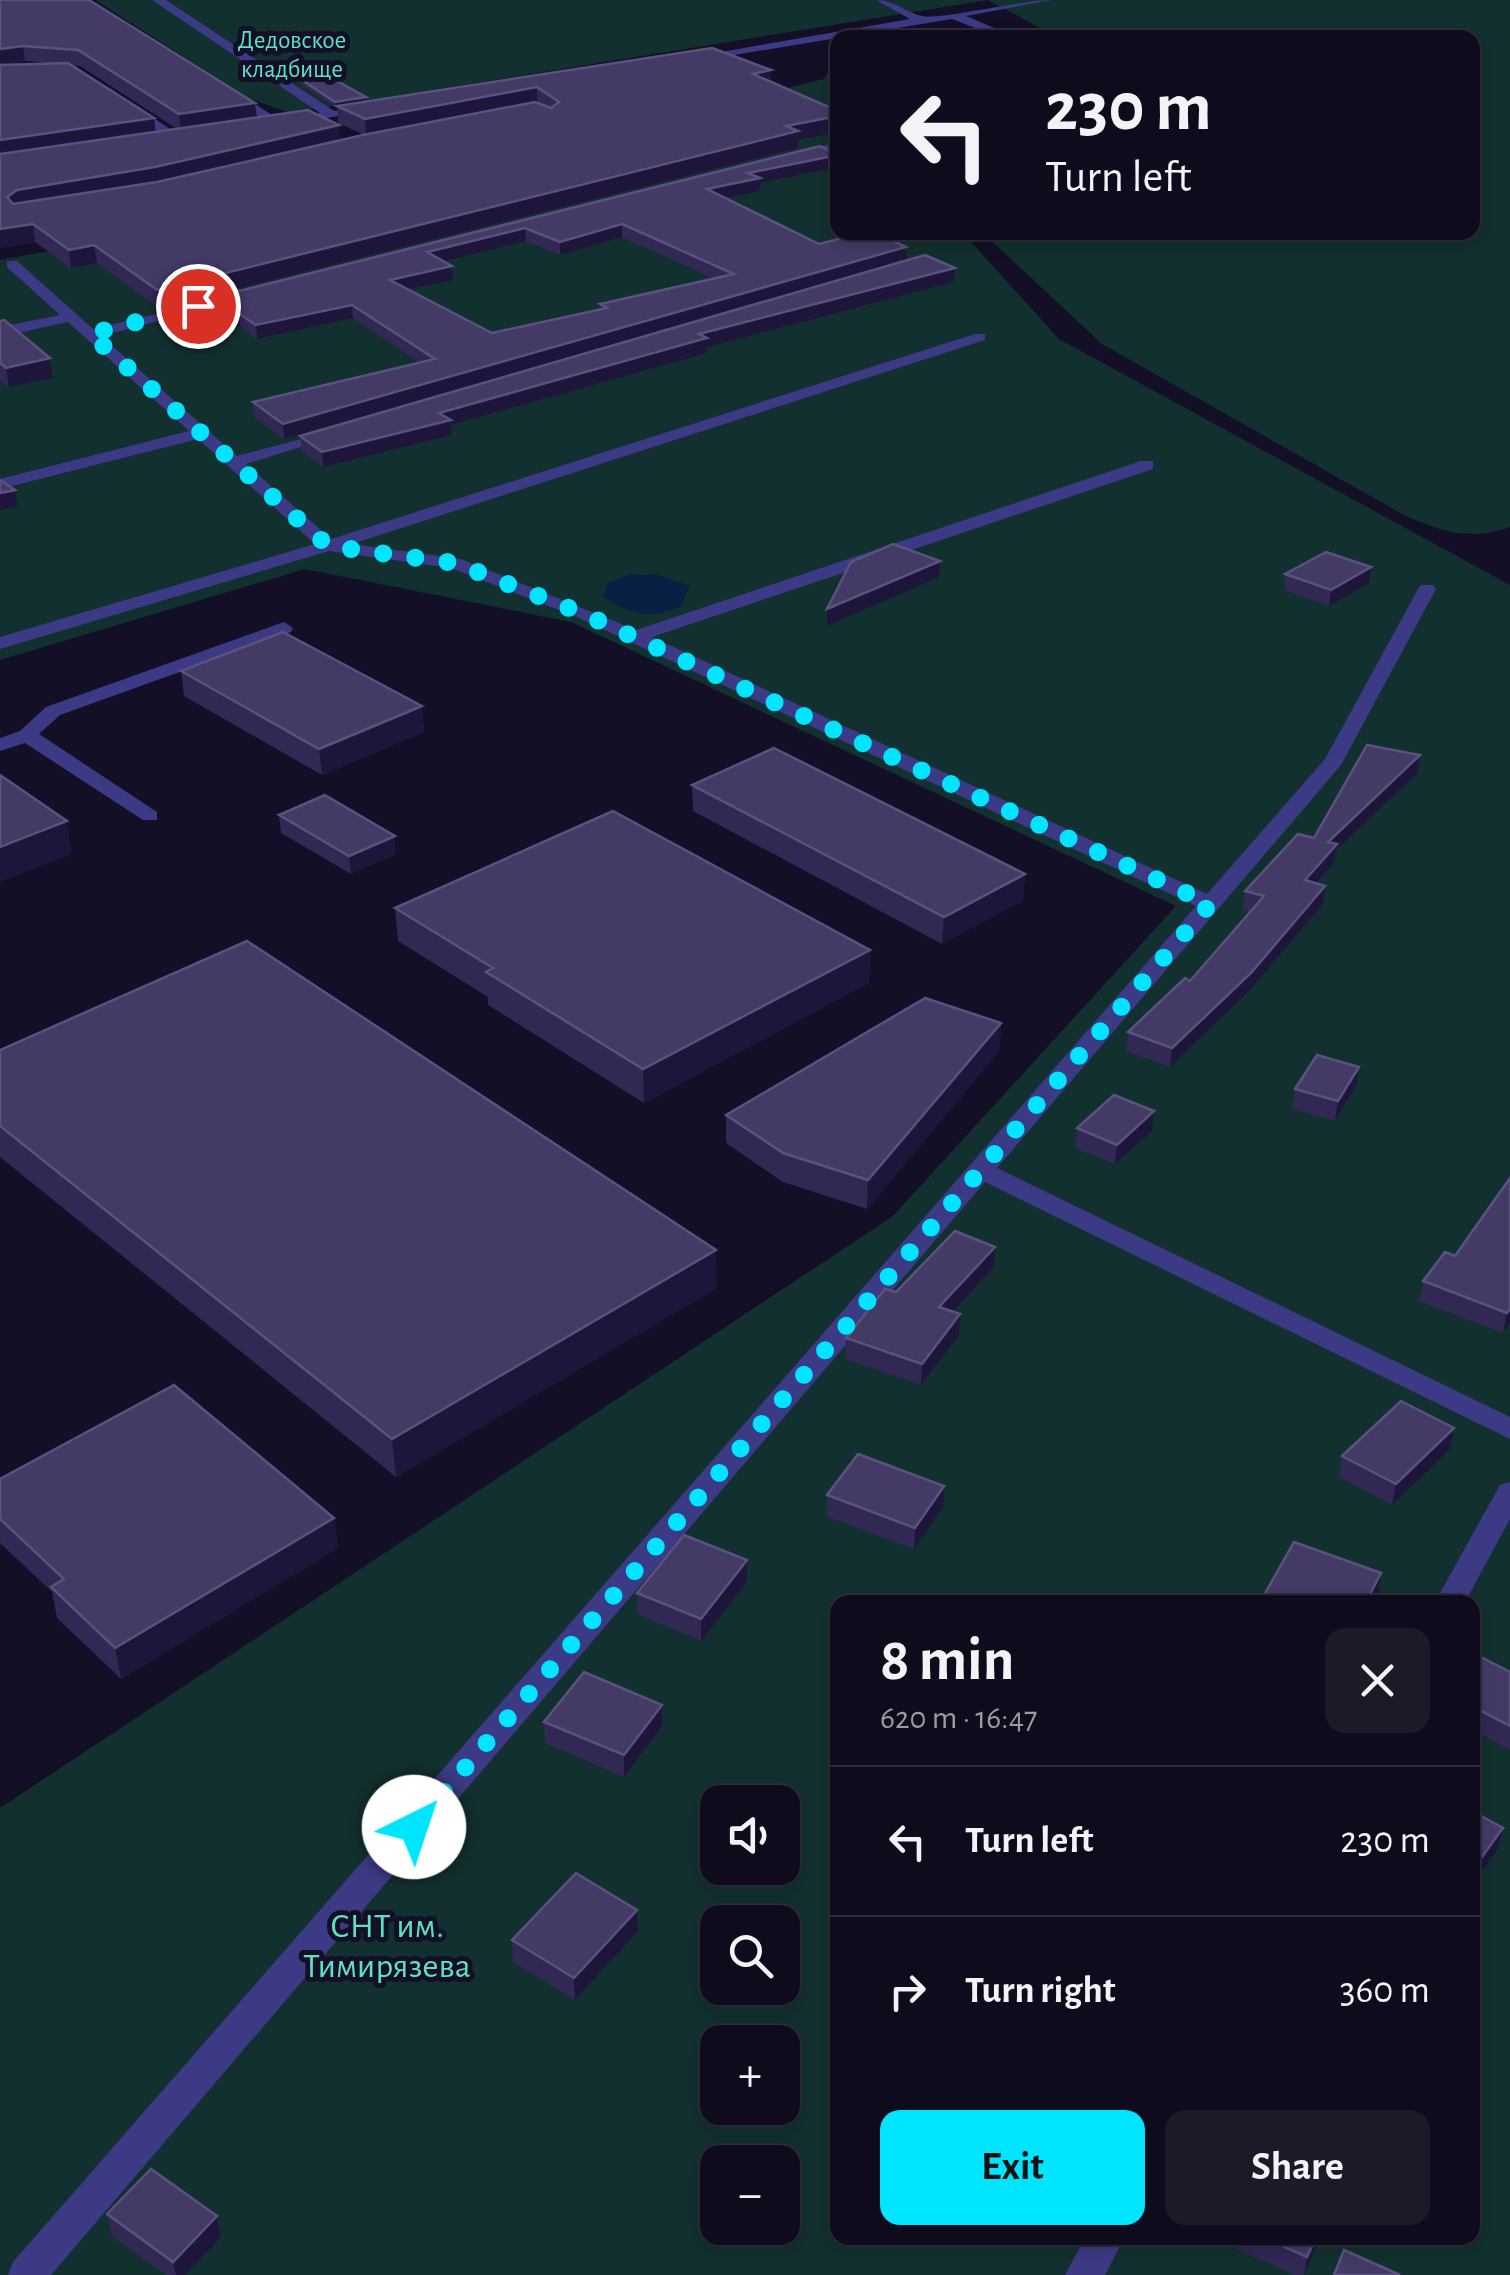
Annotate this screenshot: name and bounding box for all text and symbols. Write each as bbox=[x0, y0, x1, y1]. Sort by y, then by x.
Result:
park label: Дедовское кладбище bbox=[238, 28, 346, 82]
icon: left bbox=[880, 70, 1010, 200]
text: 230 m bbox=[1045, 73, 1212, 143]
text: Turn left bbox=[1045, 155, 1192, 200]
pin bbox=[156, 264, 241, 349]
icon: arrive bbox=[171, 279, 226, 334]
button: close bbox=[1325, 1628, 1430, 1733]
text: 8 min bbox=[880, 1631, 1014, 1691]
text: 620 m · 16:47 bbox=[880, 1702, 1037, 1734]
position arrow bbox=[362, 1775, 466, 1879]
map controls bbox=[700, 1785, 800, 2245]
button: sound bbox=[700, 1785, 800, 1885]
icon: left bbox=[880, 1814, 935, 1869]
text: Turn left bbox=[965, 1822, 1093, 1860]
text: 230 m bbox=[1340, 1822, 1430, 1860]
button: search bbox=[700, 1905, 800, 2005]
park label: СНТ им. Тимирязева bbox=[303, 1909, 471, 1984]
icon: right bbox=[880, 1964, 935, 2019]
text: Turn right bbox=[965, 1972, 1115, 2010]
text: 360 m bbox=[1340, 1972, 1430, 2010]
button: + bbox=[700, 2025, 800, 2125]
button: Exit bbox=[880, 2110, 1145, 2225]
button: Share bbox=[1165, 2110, 1430, 2225]
button: − bbox=[700, 2145, 800, 2245]

